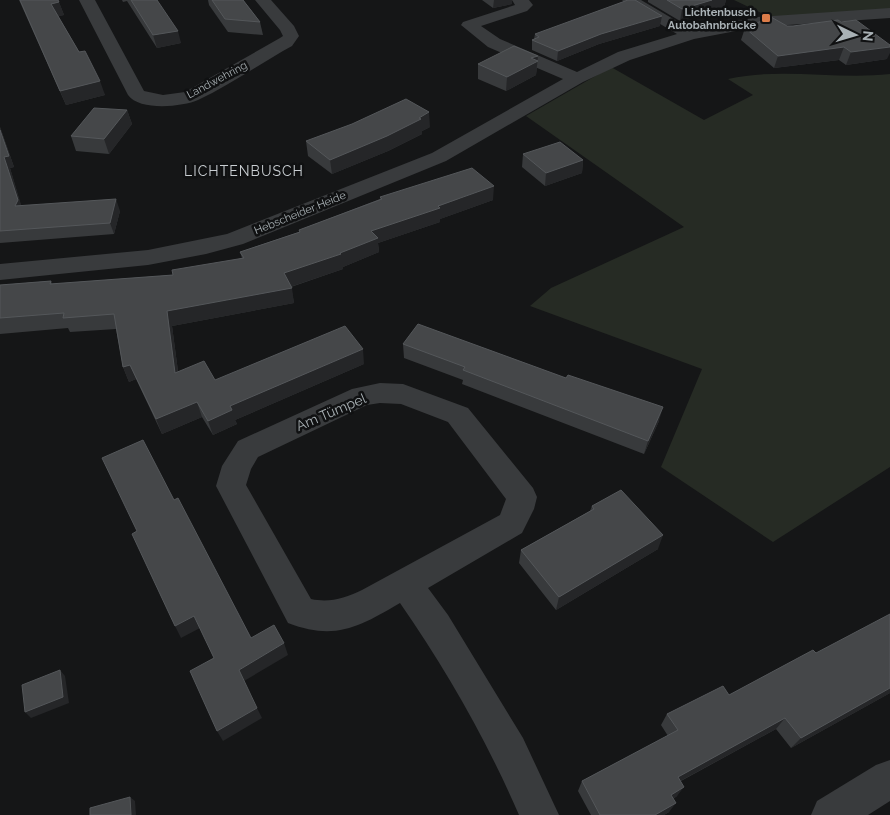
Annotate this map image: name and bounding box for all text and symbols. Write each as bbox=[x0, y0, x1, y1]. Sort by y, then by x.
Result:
place label: Lichtenbusch Autobahnbrücke bbox=[668, 6, 756, 32]
north arrow bbox=[830, 10, 880, 60]
marker: Lichtenbusch Autobahnbrücke bbox=[760, 12, 772, 24]
text: N bbox=[860, 30, 876, 42]
street label: Landwehring bbox=[184, 59, 250, 101]
district label: LICHTENBUSCH bbox=[184, 163, 304, 179]
street label: Hebscheider Heide bbox=[252, 188, 348, 237]
street label: Am Tümpel bbox=[293, 390, 369, 434]

